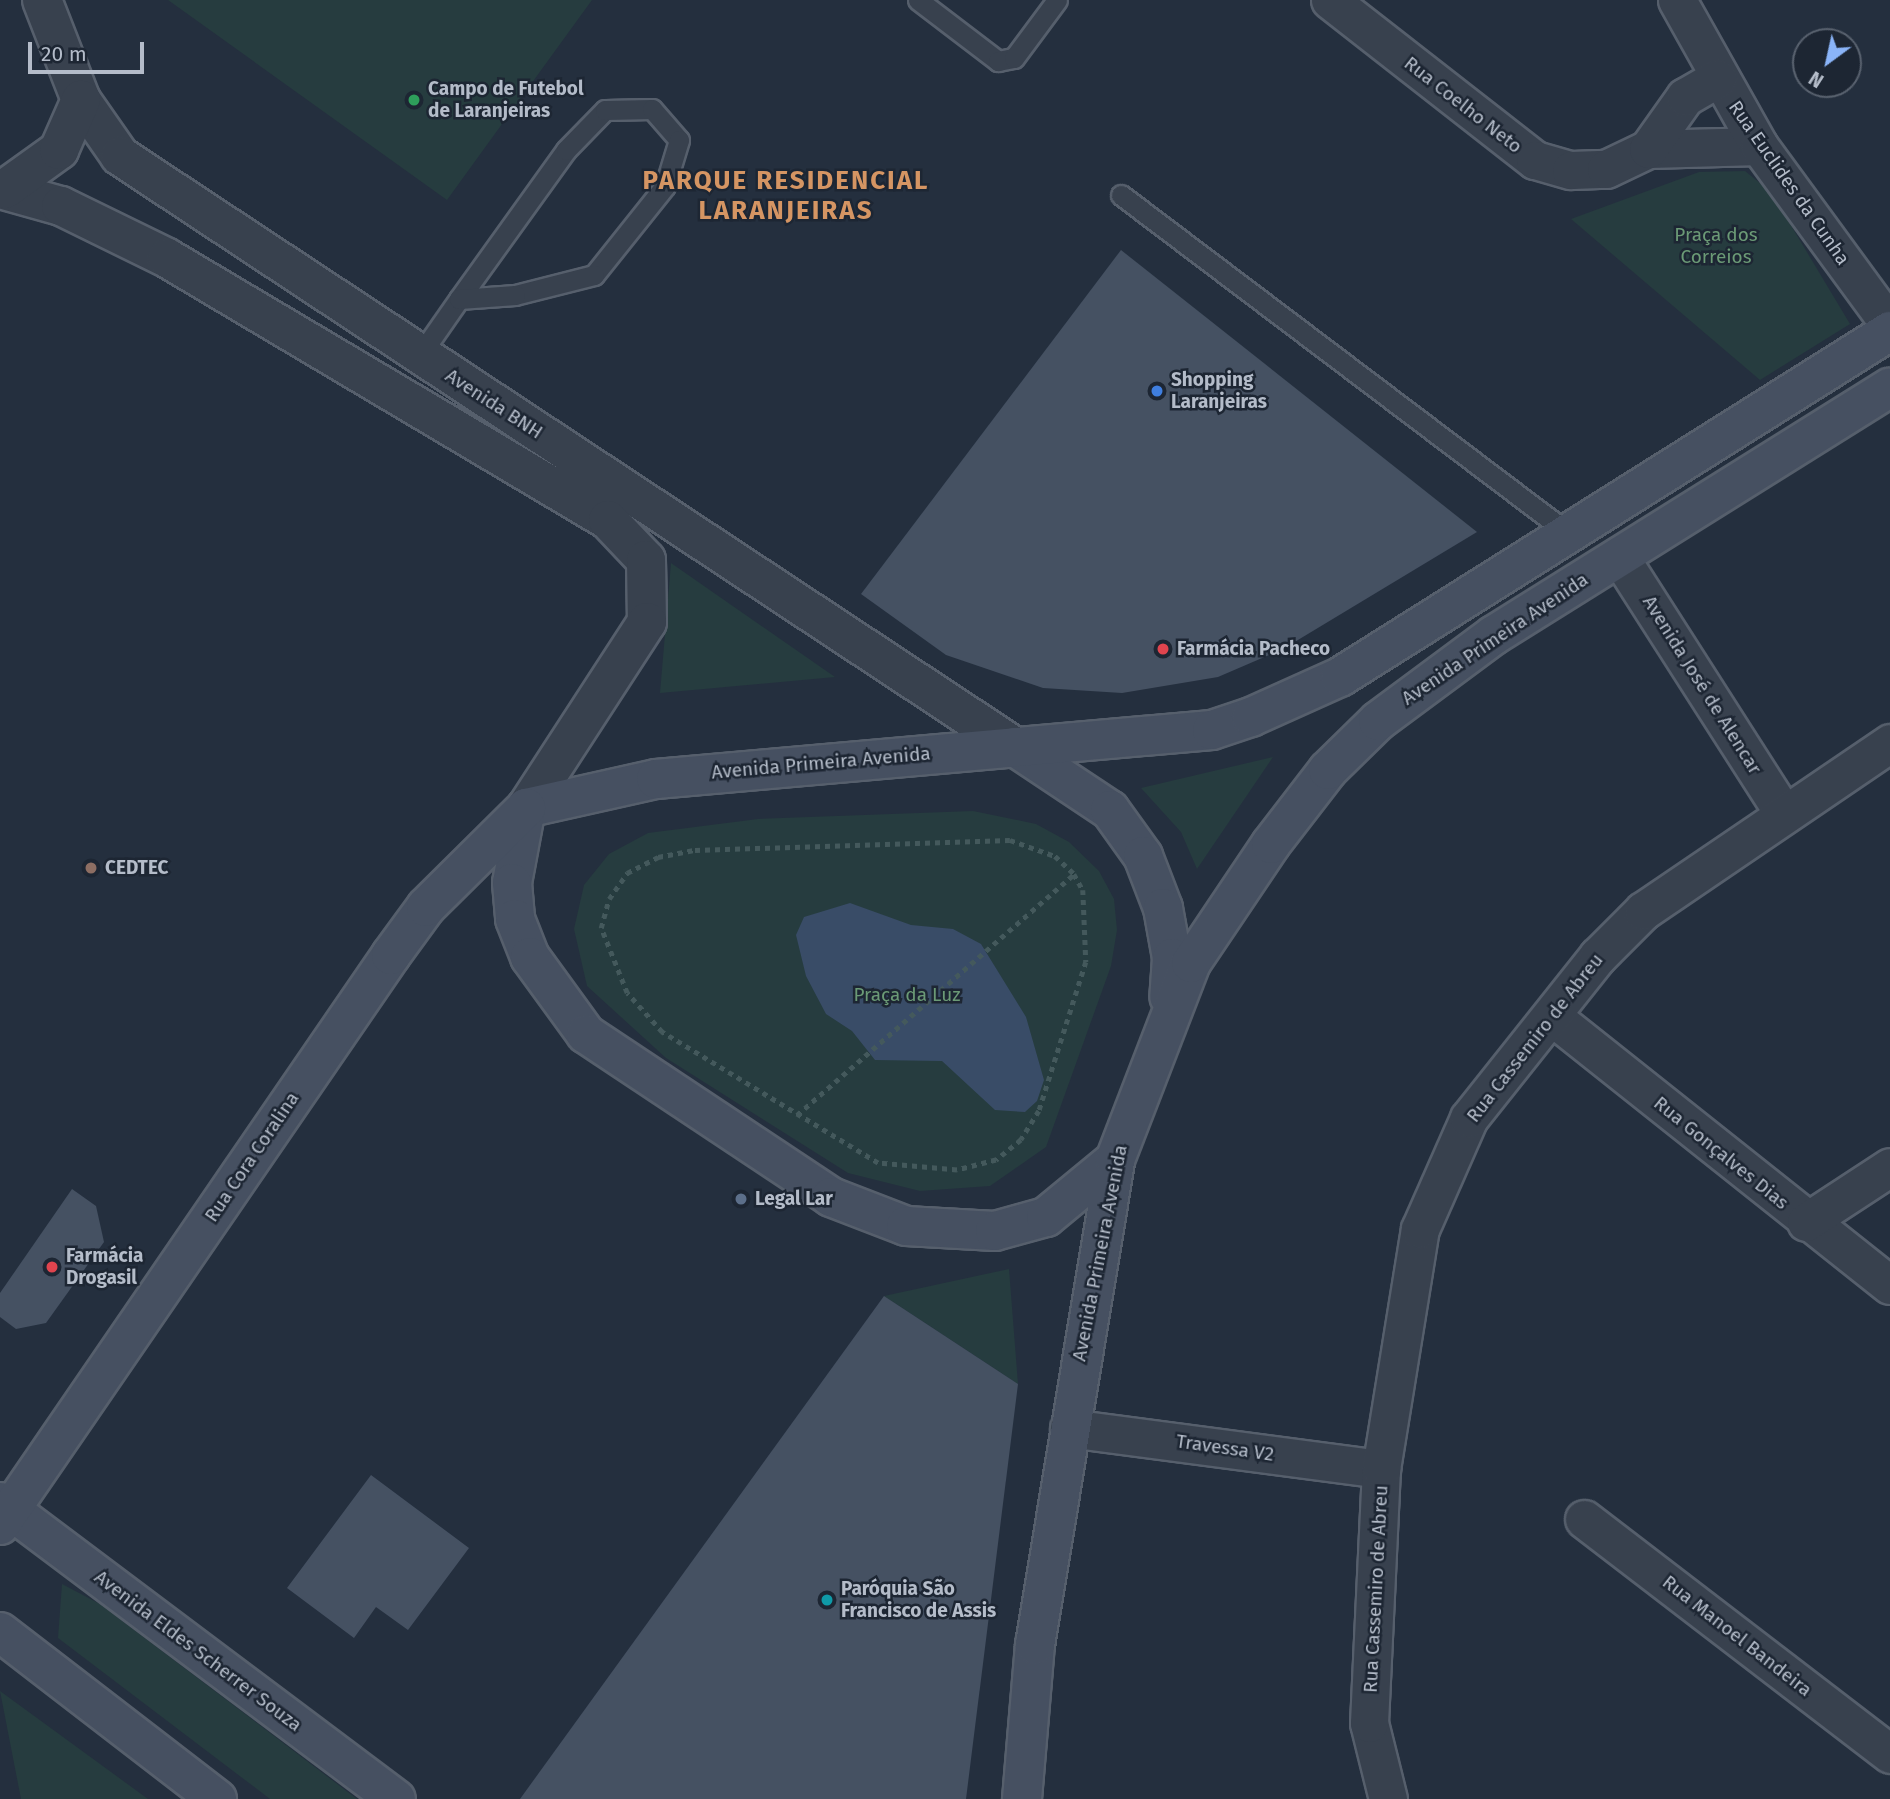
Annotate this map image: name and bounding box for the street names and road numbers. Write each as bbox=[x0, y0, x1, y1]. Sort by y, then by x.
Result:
street label: Rua Coelho Neto bbox=[1399, 52, 1527, 158]
street label: Rua Euclides da Cunha bbox=[1724, 97, 1854, 269]
street label: Avenida BNH bbox=[441, 364, 547, 444]
street label: Avenida Primeira Avenida bbox=[1398, 568, 1592, 710]
street label: Avenida José de Alencar bbox=[1638, 592, 1766, 778]
street label: Avenida Primeira Avenida bbox=[711, 742, 931, 784]
street label: Rua Cassemiro de Abreu bbox=[1462, 949, 1608, 1127]
street label: Rua Cora Coralina bbox=[200, 1088, 304, 1226]
street label: Rua Gonçalves Dias bbox=[1649, 1092, 1793, 1214]
street label: Avenida Primeira Avenida bbox=[1068, 1143, 1132, 1363]
street label: Travessa V2 bbox=[1175, 1430, 1275, 1466]
street label: Rua Cassemiro de Abreu bbox=[1359, 1485, 1393, 1693]
street label: Avenida Eldes Scherrer Souza bbox=[90, 1566, 306, 1736]
street label: Rua Manoel Bandeira bbox=[1658, 1571, 1816, 1701]

